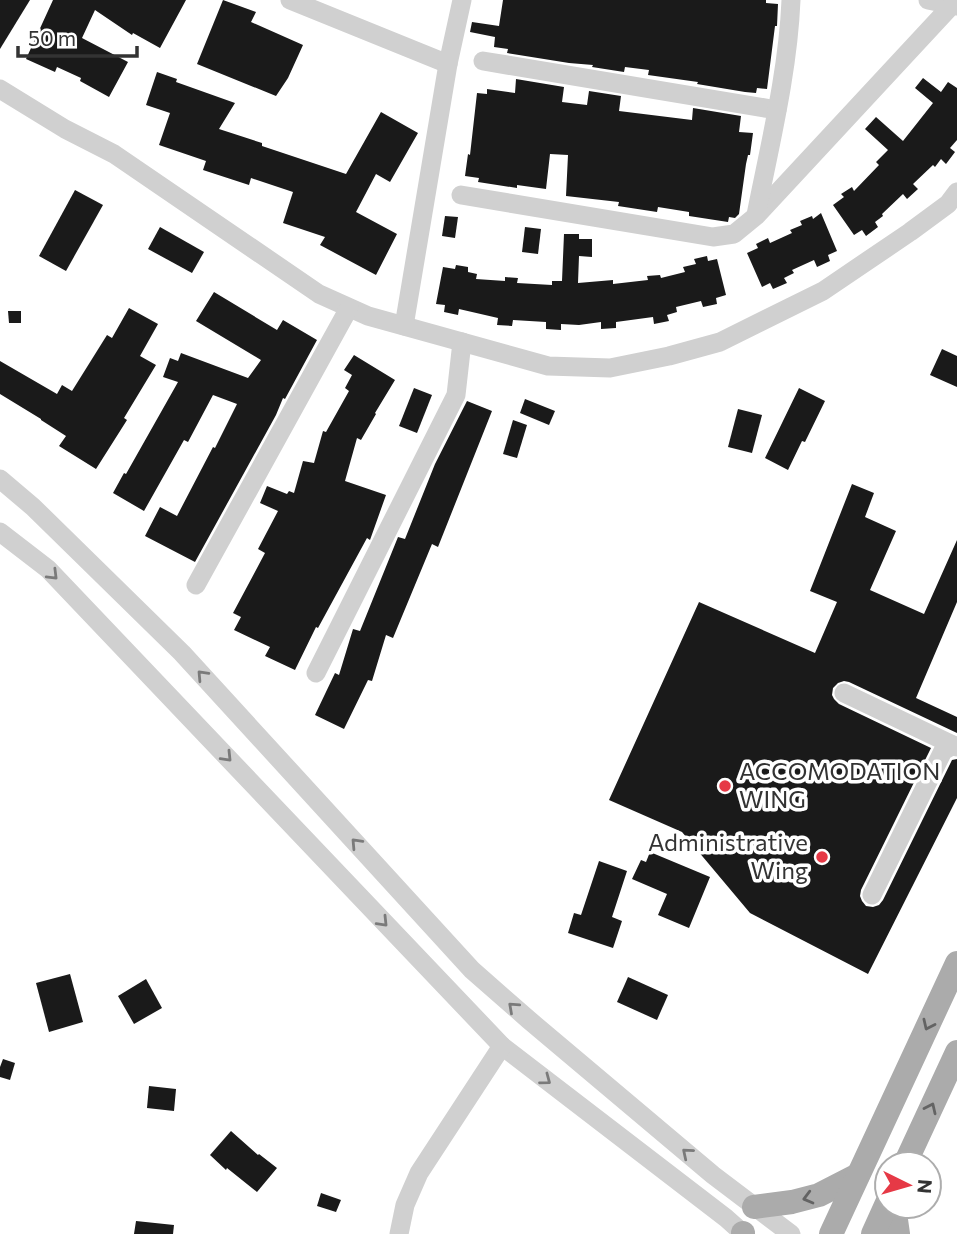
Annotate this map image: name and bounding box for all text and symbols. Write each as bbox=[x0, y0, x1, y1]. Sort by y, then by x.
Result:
scale bar bbox=[18, 14, 136, 58]
text: 50 m bbox=[28, 25, 76, 50]
one-way arrow bbox=[44, 567, 57, 580]
one-way arrow bbox=[198, 670, 210, 683]
one-way arrow bbox=[218, 749, 231, 762]
place label: ACCOMODATION WING bbox=[739, 756, 940, 813]
marker: ACCOMODATION WING bbox=[717, 778, 733, 794]
place label: Administrative Wing bbox=[648, 827, 808, 884]
one-way arrow bbox=[352, 838, 364, 851]
marker: Administrative Wing bbox=[814, 849, 830, 865]
one-way arrow bbox=[375, 914, 388, 927]
one-way arrow bbox=[509, 1002, 522, 1015]
one-way arrow bbox=[922, 1018, 936, 1030]
one-way arrow bbox=[538, 1072, 551, 1085]
one-way arrow bbox=[923, 1103, 937, 1115]
one-way arrow bbox=[683, 1149, 696, 1161]
north arrow bbox=[873, 1150, 943, 1220]
text: N bbox=[913, 1178, 938, 1195]
one-way arrow bbox=[802, 1190, 814, 1204]

